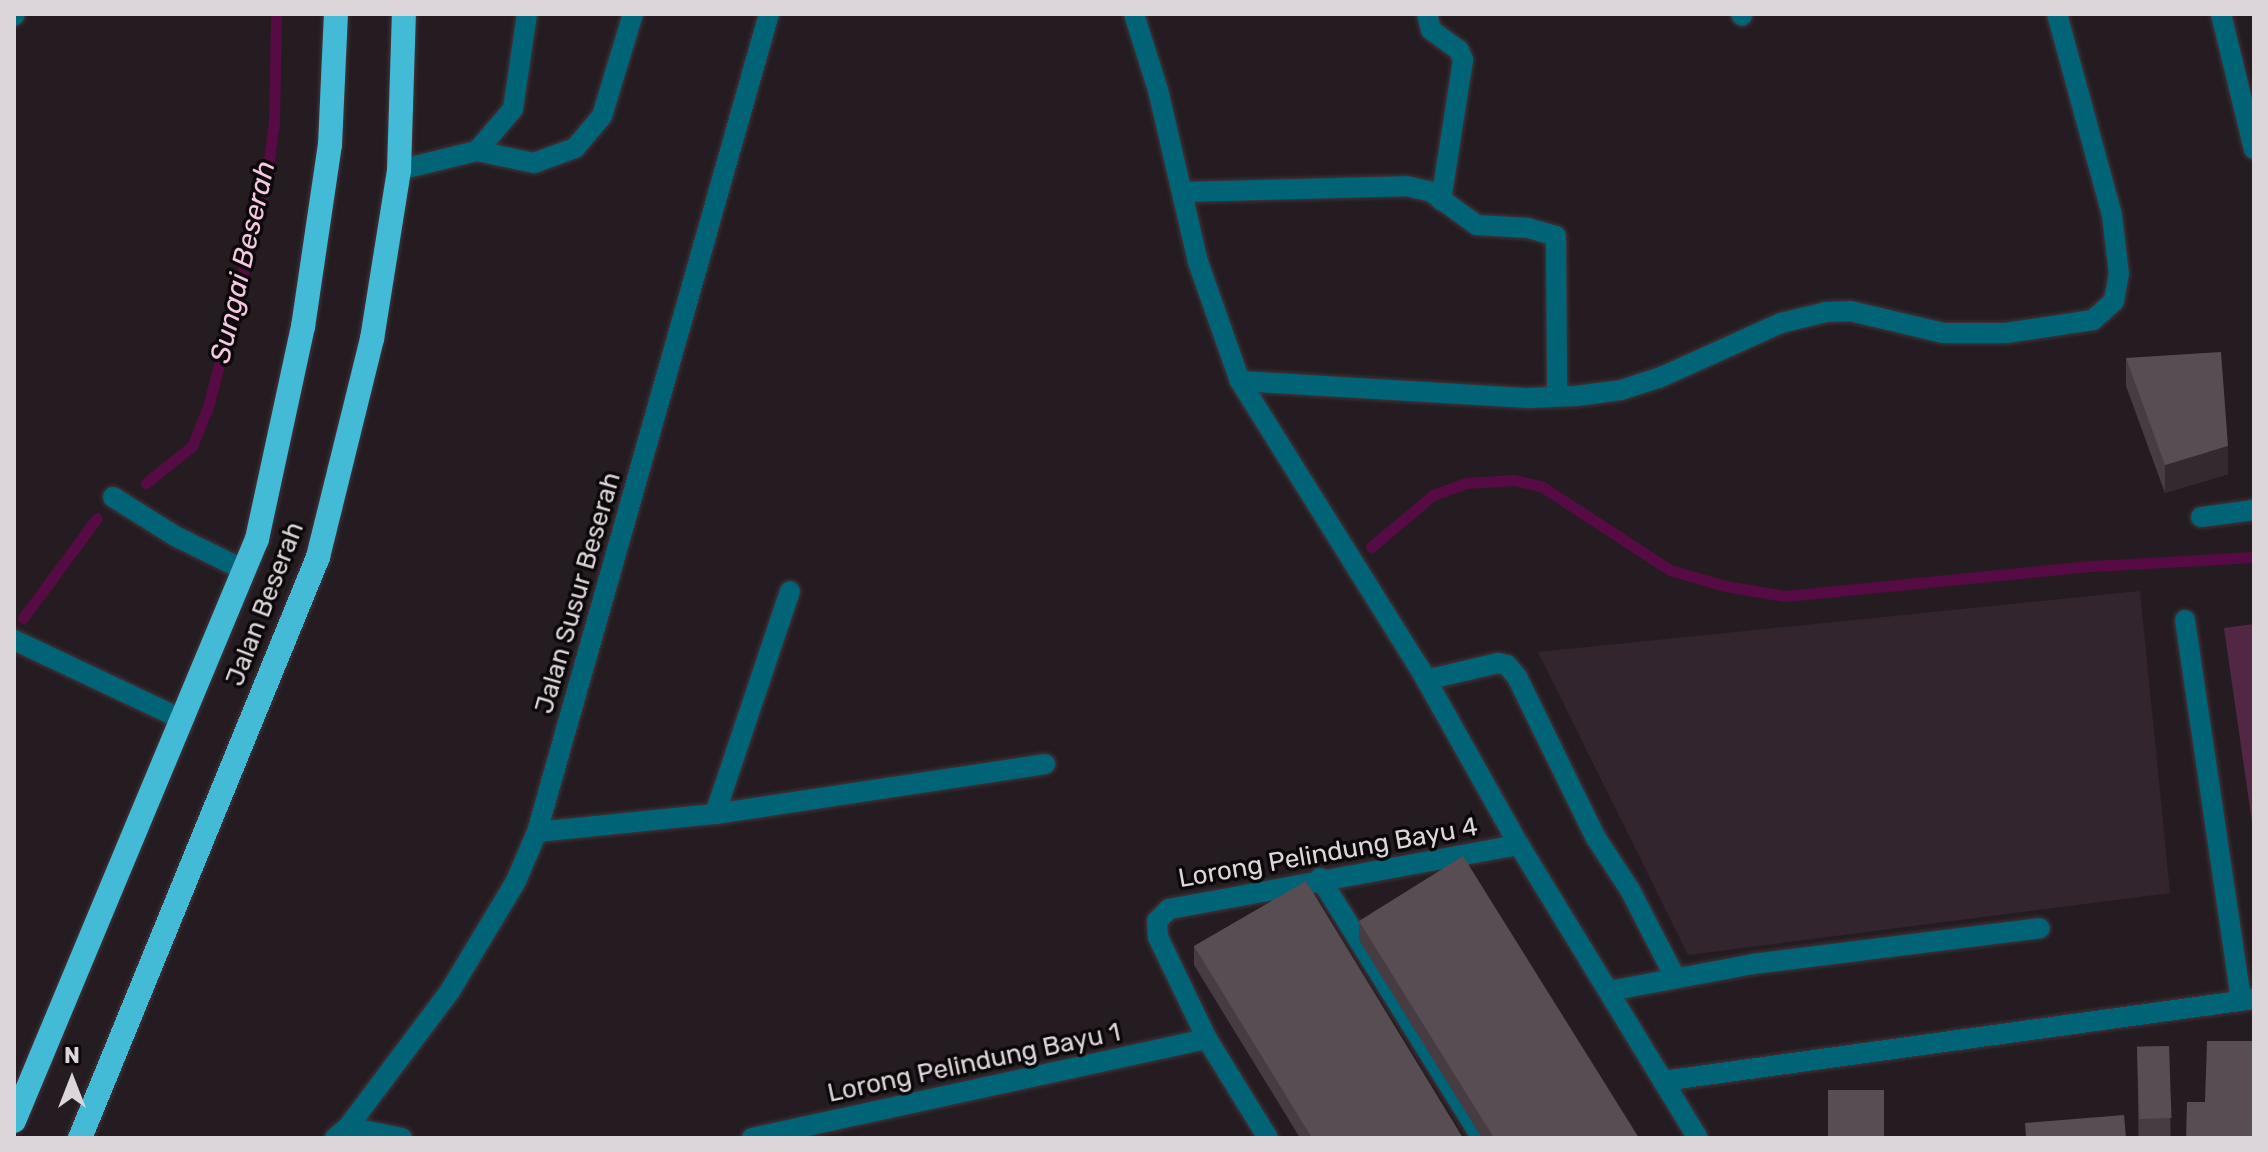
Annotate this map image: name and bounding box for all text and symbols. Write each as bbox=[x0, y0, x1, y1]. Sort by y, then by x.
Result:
water label: Sungai Beserah bbox=[203, 158, 283, 366]
street label: Jalan Susur Beserah bbox=[529, 468, 627, 718]
street label: Jalan Beserah bbox=[219, 518, 311, 690]
street label: Lorong Pelindung Bayu 4 bbox=[1176, 811, 1480, 895]
street label: Lorong Pelindung Bayu 1 bbox=[825, 1017, 1123, 1109]
north arrow bbox=[32, 1040, 112, 1120]
text: N bbox=[64, 1042, 80, 1069]

